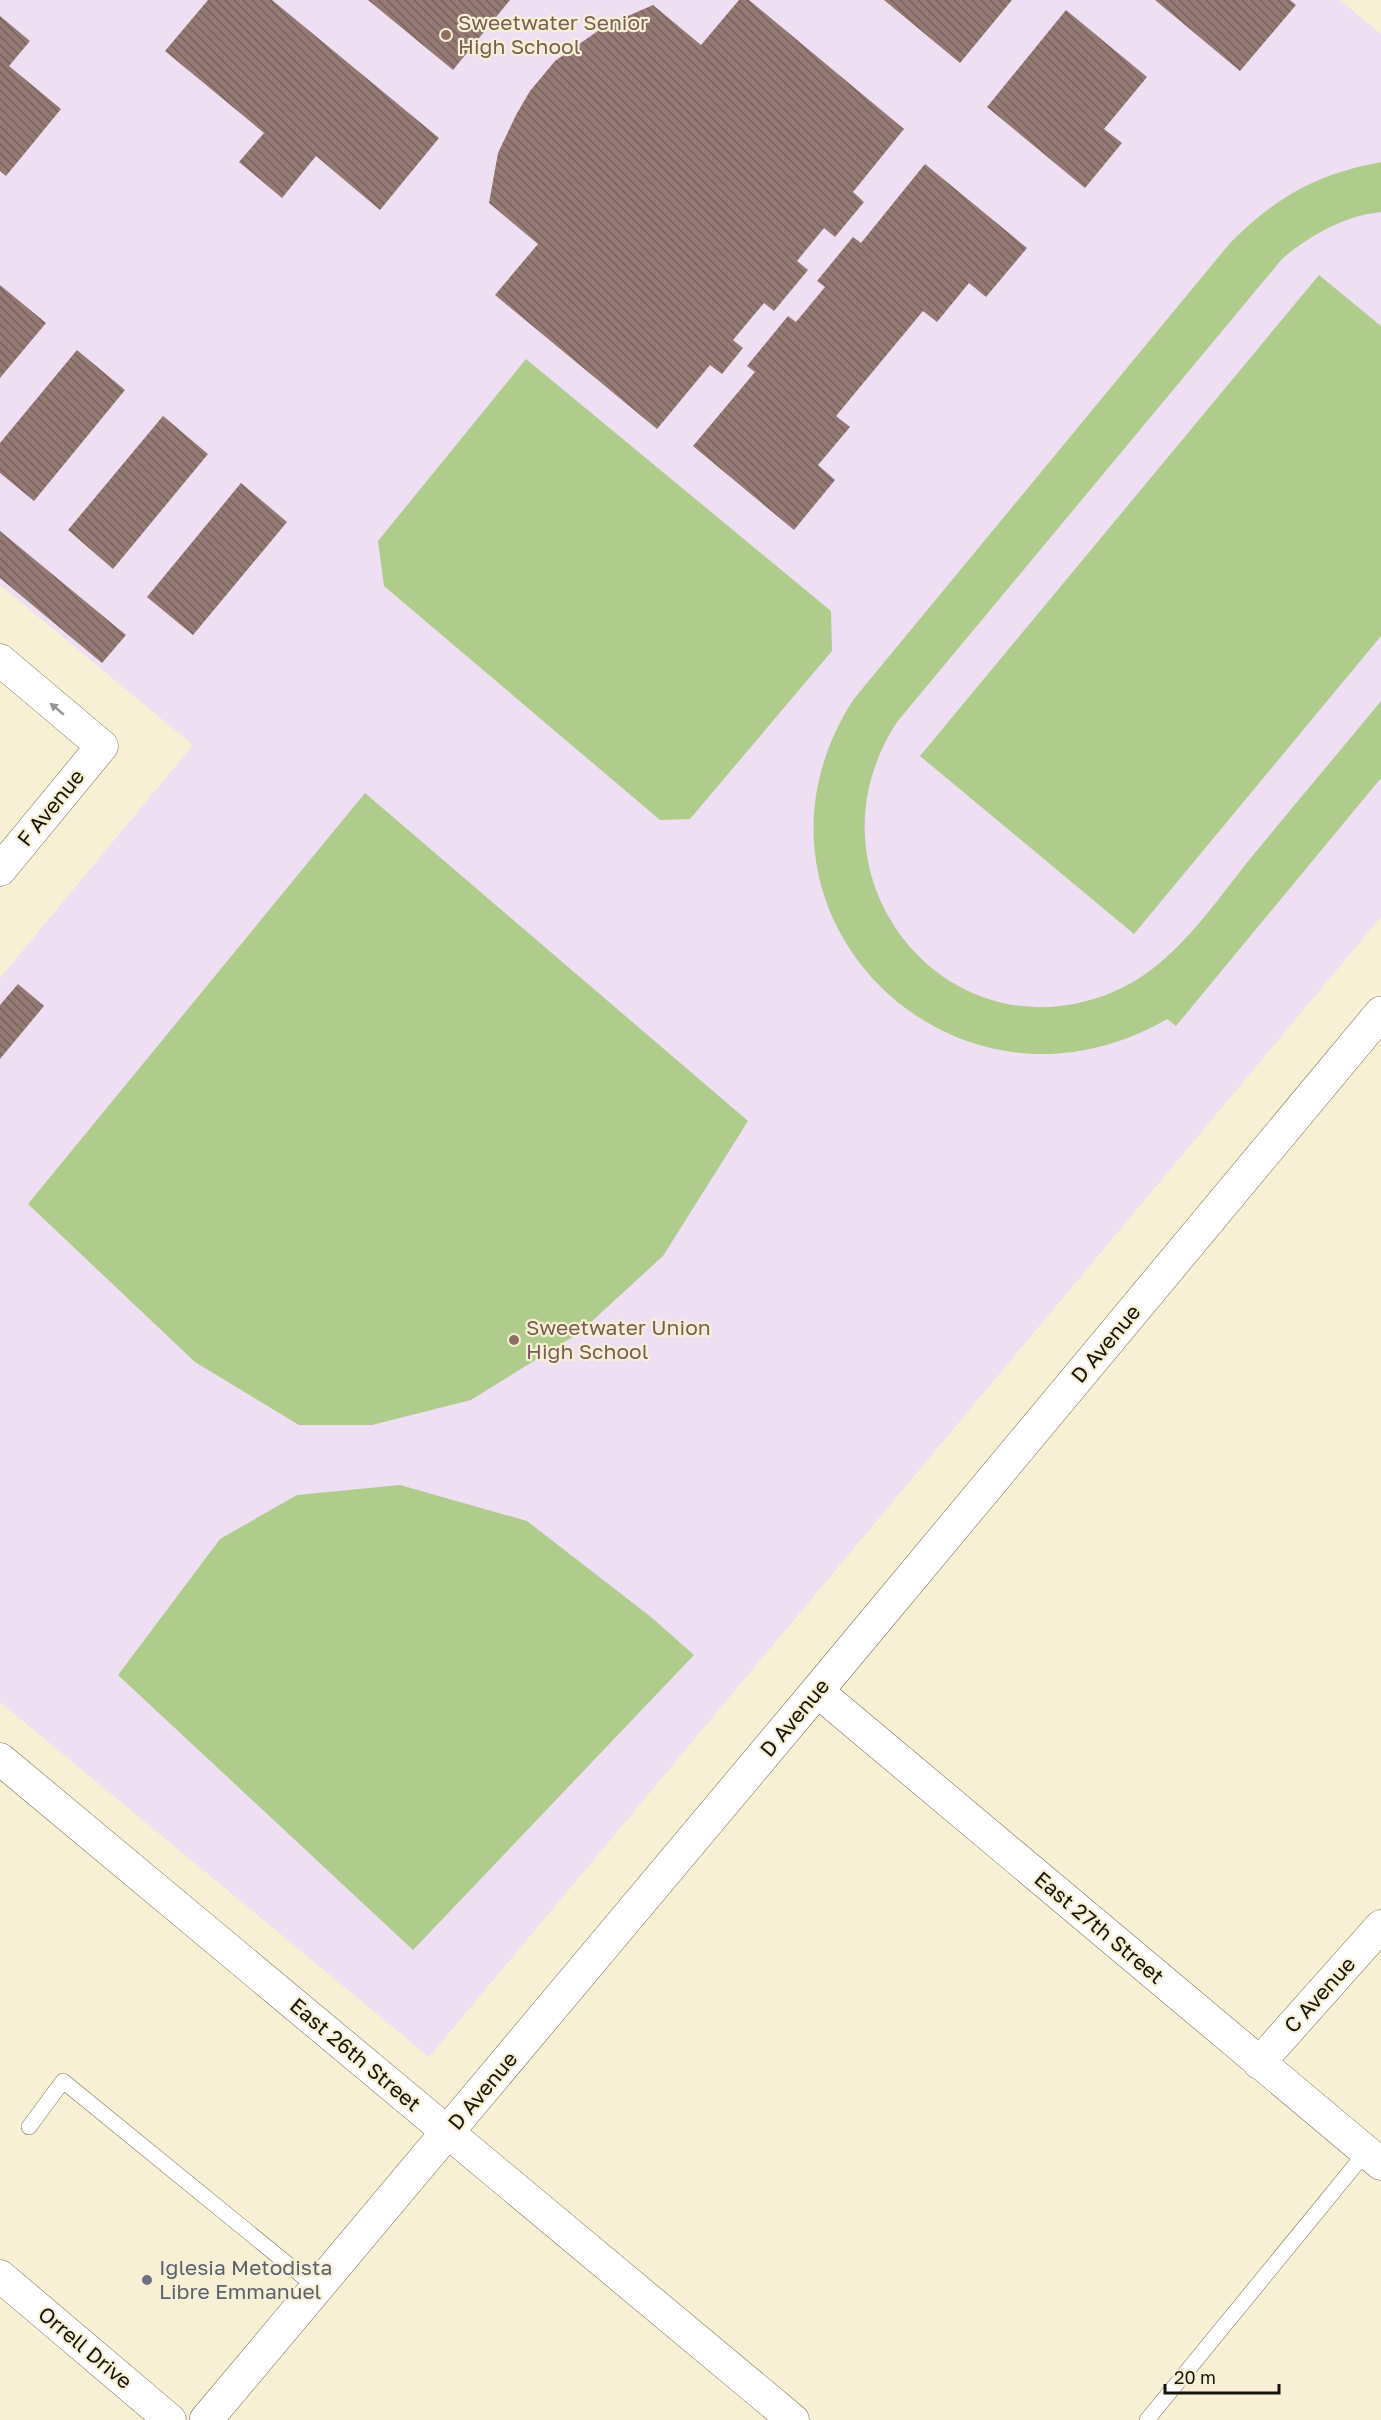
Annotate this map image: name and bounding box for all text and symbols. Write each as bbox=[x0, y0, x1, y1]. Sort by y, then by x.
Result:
place label: Sweetwater Senior High School bbox=[458, 9, 648, 59]
marker: Sweetwater Senior High School bbox=[439, 28, 453, 42]
one-way arrow bbox=[49, 702, 65, 715]
street label: F Avenue bbox=[11, 763, 89, 851]
street label: D Avenue bbox=[1065, 1299, 1145, 1388]
place label: Sweetwater Union High School bbox=[526, 1314, 711, 1364]
marker: Sweetwater Union High School bbox=[507, 1333, 521, 1347]
street label: D Avenue bbox=[754, 1673, 834, 1762]
street label: East 27th Street bbox=[1030, 1865, 1170, 1989]
street label: C Avenue bbox=[1278, 1951, 1360, 2038]
street label: East 26th Street bbox=[285, 1992, 426, 2117]
street label: D Avenue bbox=[442, 2046, 522, 2135]
place label: Iglesia Metodista Libre Emmanuel bbox=[159, 2254, 332, 2304]
marker: Iglesia Metodista Libre Emmanuel bbox=[140, 2273, 154, 2287]
street label: Orrell Drive bbox=[33, 2300, 138, 2394]
scale bar bbox=[1165, 2357, 1279, 2395]
text: 20 m bbox=[1174, 2366, 1216, 2388]

